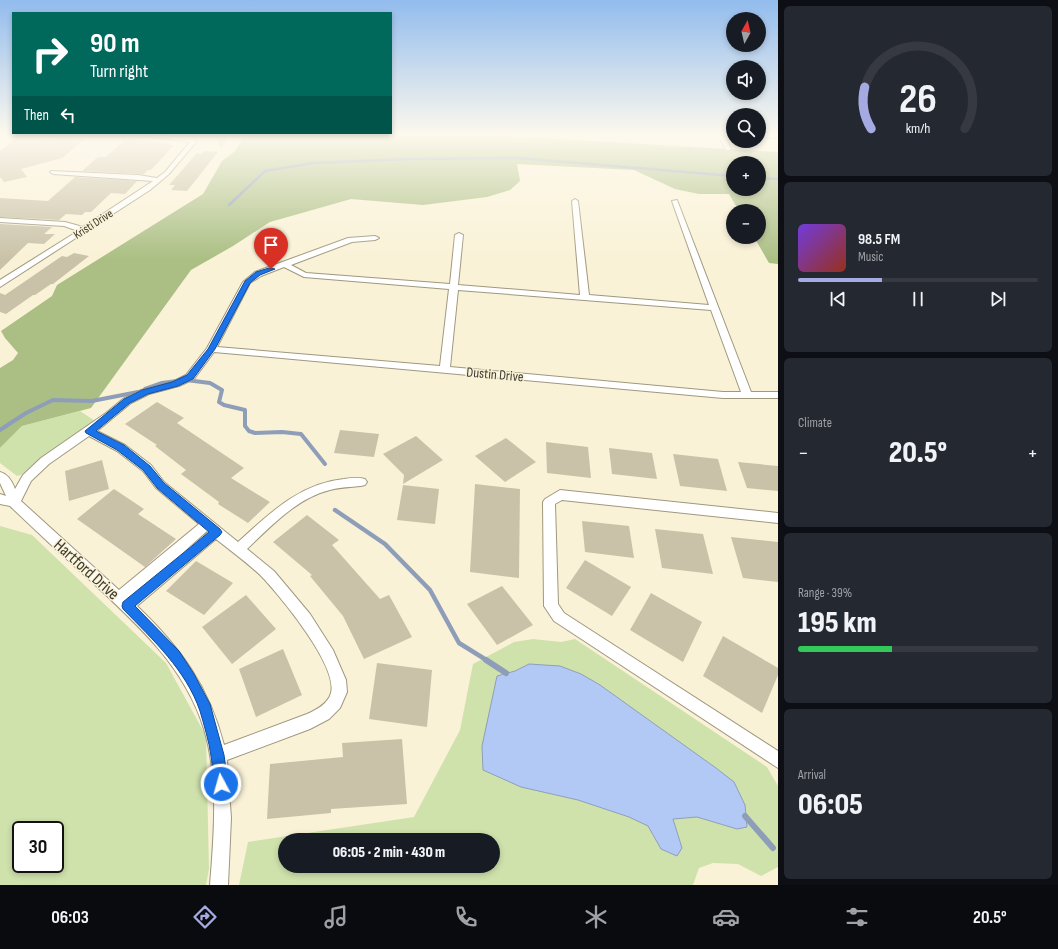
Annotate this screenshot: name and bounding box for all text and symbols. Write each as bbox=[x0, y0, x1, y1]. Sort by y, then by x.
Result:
north arrow bbox=[726, 12, 766, 52]
map controls bbox=[726, 12, 766, 244]
text: 90 m bbox=[90, 27, 140, 60]
icon: right bbox=[24, 28, 76, 80]
button: sound bbox=[726, 60, 766, 100]
text: Turn right bbox=[90, 61, 148, 82]
text: 26 bbox=[899, 75, 937, 124]
icon: left bbox=[57, 104, 79, 126]
text: Then bbox=[24, 106, 49, 125]
button: search bbox=[726, 108, 766, 148]
text: km/h bbox=[906, 119, 930, 136]
button: + bbox=[726, 156, 766, 196]
button: − bbox=[726, 204, 766, 244]
street label: Kristi Drive bbox=[71, 206, 116, 243]
pin bbox=[254, 228, 288, 269]
text: 98.5 FM bbox=[858, 230, 900, 249]
icon: arrive bbox=[260, 234, 282, 256]
text: Music bbox=[858, 249, 883, 265]
icon: previous bbox=[827, 288, 849, 310]
icon: pause bbox=[907, 288, 929, 310]
icon: next bbox=[987, 288, 1009, 310]
street label: Dustin Drive bbox=[466, 364, 524, 385]
text: Climate bbox=[798, 415, 832, 431]
text: 20.5° bbox=[889, 435, 947, 471]
text: − bbox=[798, 440, 809, 467]
text: + bbox=[1027, 440, 1038, 467]
street label: Hartford Drive bbox=[49, 535, 123, 604]
text: Range · 39% bbox=[798, 585, 852, 601]
text: 195 km bbox=[798, 605, 877, 641]
position arrow bbox=[200, 763, 242, 805]
text: Arrival bbox=[798, 767, 826, 783]
text: 06:05 bbox=[798, 787, 863, 823]
speed limit sign: 30 bbox=[12, 821, 64, 873]
text: 06:05 · 2 min · 430 m bbox=[333, 843, 445, 862]
icon: directions bbox=[191, 903, 219, 931]
icon: music bbox=[322, 903, 350, 931]
icon: phone bbox=[452, 903, 480, 931]
icon: climate bbox=[582, 903, 610, 931]
icon: car bbox=[712, 903, 740, 931]
icon: filters bbox=[843, 903, 871, 931]
text: 06:03 bbox=[51, 907, 89, 928]
text: 20.5° bbox=[973, 907, 1007, 928]

